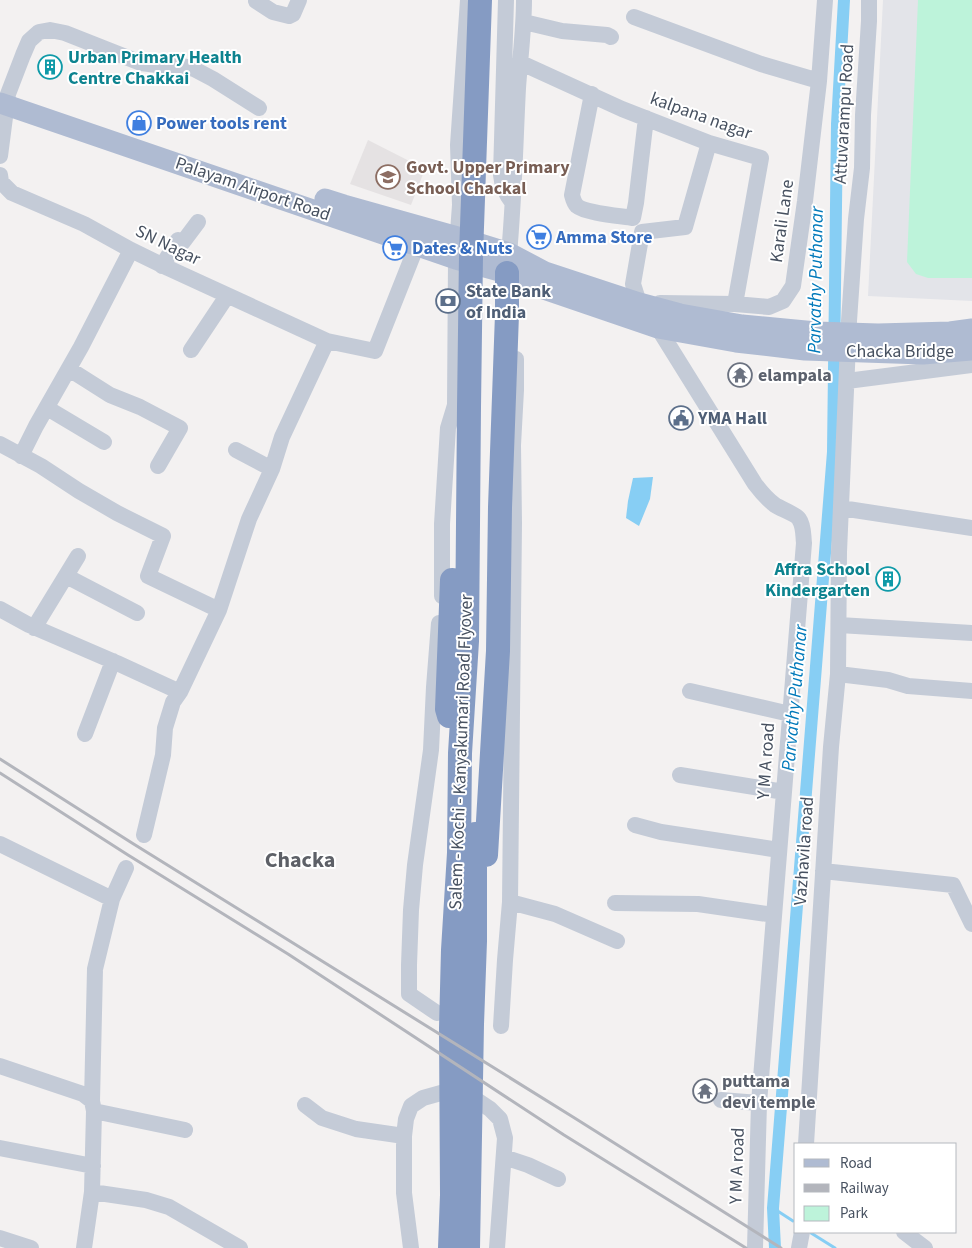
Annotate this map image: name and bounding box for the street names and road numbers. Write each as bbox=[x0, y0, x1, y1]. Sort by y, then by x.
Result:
street label: Attuvarampu Road bbox=[828, 43, 860, 185]
street label: kalpana nagar bbox=[647, 86, 756, 146]
street label: Palayam Airport Road bbox=[172, 151, 334, 227]
street label: Karali Lane bbox=[764, 178, 800, 264]
street label: SN Nagar bbox=[131, 218, 205, 272]
street label: Chacka Bridge bbox=[846, 339, 954, 364]
street label: Salem - Kochi - Kanyakumari Road Flyover bbox=[443, 593, 479, 910]
street label: Y M A road bbox=[751, 722, 781, 801]
street label: Vazhavila road bbox=[788, 796, 820, 906]
street label: Y M A road bbox=[723, 1127, 751, 1206]

